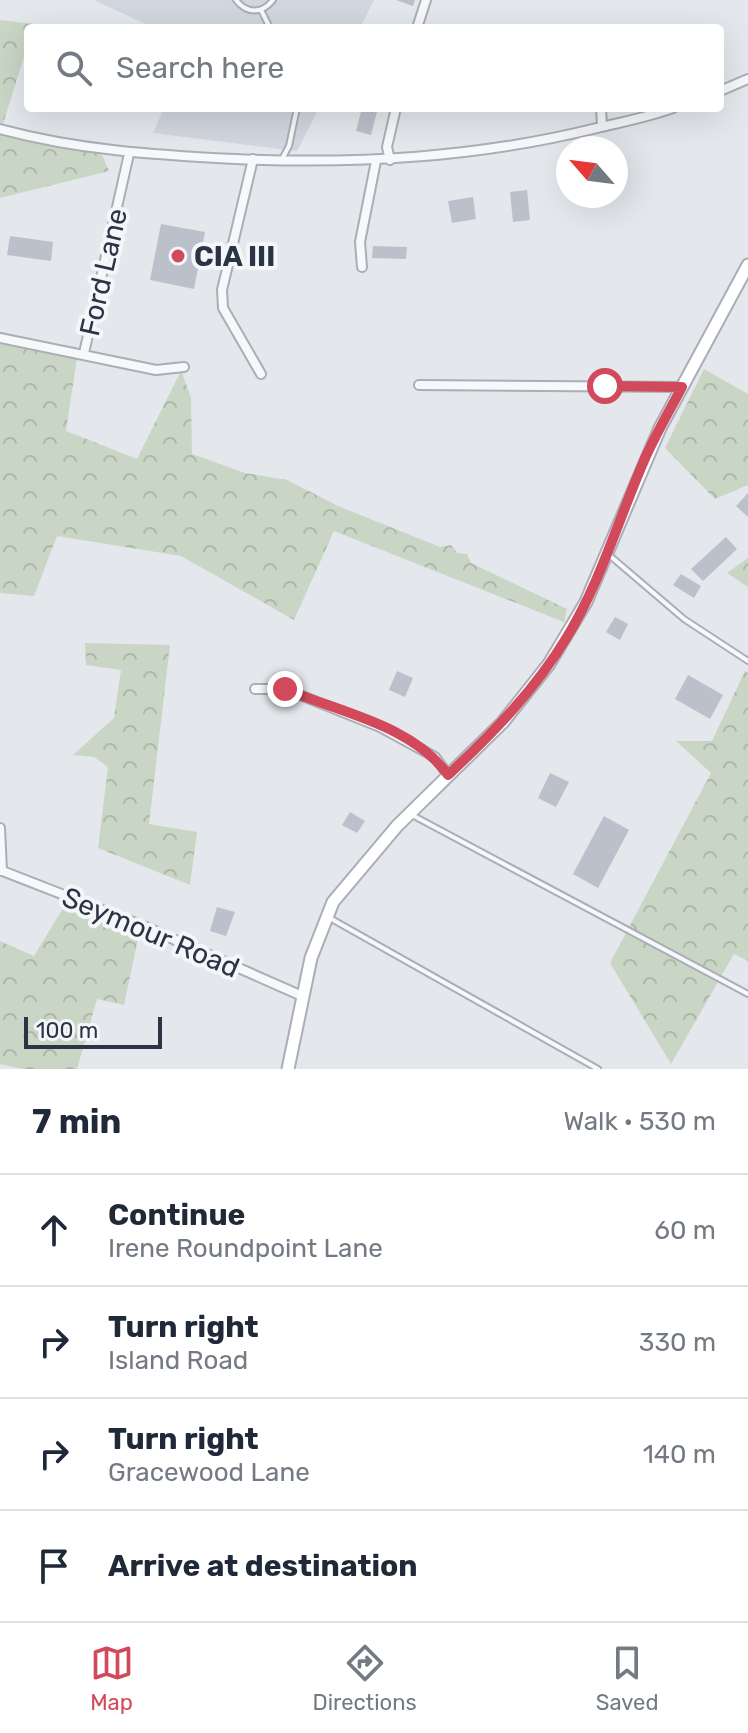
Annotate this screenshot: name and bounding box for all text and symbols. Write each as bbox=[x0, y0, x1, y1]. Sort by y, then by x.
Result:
search box bbox=[24, 24, 724, 112]
icon: search bbox=[52, 46, 96, 90]
text: Search here bbox=[116, 50, 284, 86]
north arrow bbox=[556, 136, 628, 208]
street label: Ford Lane bbox=[73, 205, 134, 339]
place label: CIA III bbox=[194, 240, 275, 273]
marker: CIA III bbox=[169, 247, 187, 265]
route start bbox=[587, 368, 623, 404]
route end bbox=[267, 671, 303, 707]
street label: Seymour Road bbox=[57, 880, 244, 985]
scale bar bbox=[24, 1013, 162, 1049]
text: 100 m bbox=[36, 1017, 98, 1044]
text: 7 min bbox=[32, 1101, 121, 1142]
text: Walk · 530 m bbox=[564, 1106, 716, 1137]
text: Continue bbox=[108, 1197, 245, 1233]
icon: ahead bbox=[32, 1208, 76, 1252]
text: 60 m bbox=[654, 1215, 716, 1246]
text: Irene Roundpoint Lane bbox=[108, 1233, 383, 1264]
text: Turn right bbox=[108, 1309, 259, 1345]
icon: right bbox=[32, 1320, 76, 1364]
text: 330 m bbox=[639, 1327, 716, 1358]
text: Island Road bbox=[108, 1345, 248, 1376]
text: Turn right bbox=[108, 1421, 259, 1457]
icon: right bbox=[32, 1432, 76, 1476]
text: 140 m bbox=[643, 1439, 716, 1470]
text: Gracewood Lane bbox=[108, 1457, 310, 1488]
icon: arrive bbox=[32, 1544, 76, 1588]
text: Arrive at destination bbox=[108, 1548, 418, 1584]
tab: Map bbox=[90, 1641, 134, 1716]
tab: Directions bbox=[313, 1641, 417, 1716]
tab: Saved bbox=[596, 1641, 659, 1716]

